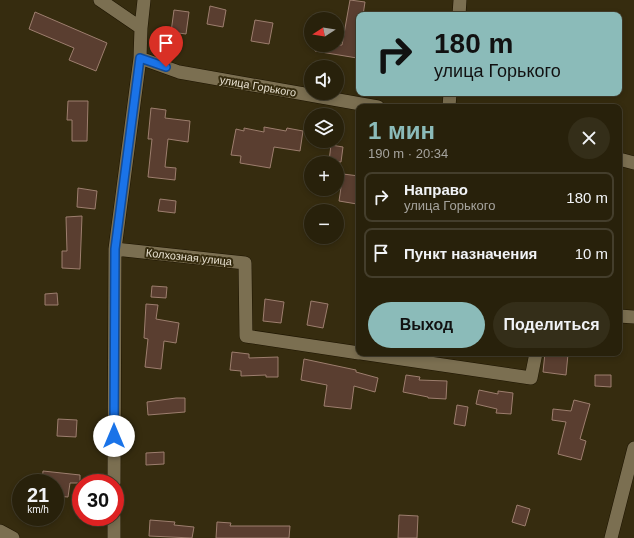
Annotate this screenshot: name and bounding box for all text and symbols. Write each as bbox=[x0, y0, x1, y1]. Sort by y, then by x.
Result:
north arrow bbox=[304, 12, 344, 52]
map controls bbox=[304, 12, 344, 244]
pin bbox=[149, 26, 183, 67]
icon: right bbox=[368, 28, 420, 80]
text: 180 m bbox=[434, 28, 513, 59]
icon: arrive bbox=[155, 32, 177, 54]
button: sound bbox=[304, 60, 344, 100]
text: улица Горького bbox=[434, 61, 561, 81]
street label: улица Горького bbox=[219, 73, 297, 99]
button: layers bbox=[304, 108, 344, 148]
text: 1 мин bbox=[368, 117, 435, 144]
button: close bbox=[568, 117, 610, 159]
text: 190 m · 20:34 bbox=[368, 146, 448, 161]
button: + bbox=[304, 156, 344, 196]
text: Направо bbox=[404, 181, 468, 198]
icon: right bbox=[370, 186, 392, 208]
text: 180 m bbox=[566, 189, 608, 206]
text: улица Горького bbox=[404, 198, 496, 213]
button: − bbox=[304, 204, 344, 244]
icon: arrive bbox=[370, 242, 392, 264]
text: Пункт назначения bbox=[404, 245, 537, 262]
text: 10 m bbox=[575, 245, 608, 262]
street label: Колхозная улица bbox=[145, 247, 234, 268]
button: Выход bbox=[368, 302, 485, 348]
button: Поделиться bbox=[493, 302, 610, 348]
position arrow bbox=[93, 415, 135, 457]
speed limit sign: 30 bbox=[72, 474, 124, 526]
text: 21 bbox=[27, 484, 49, 506]
text: km/h bbox=[27, 504, 49, 515]

